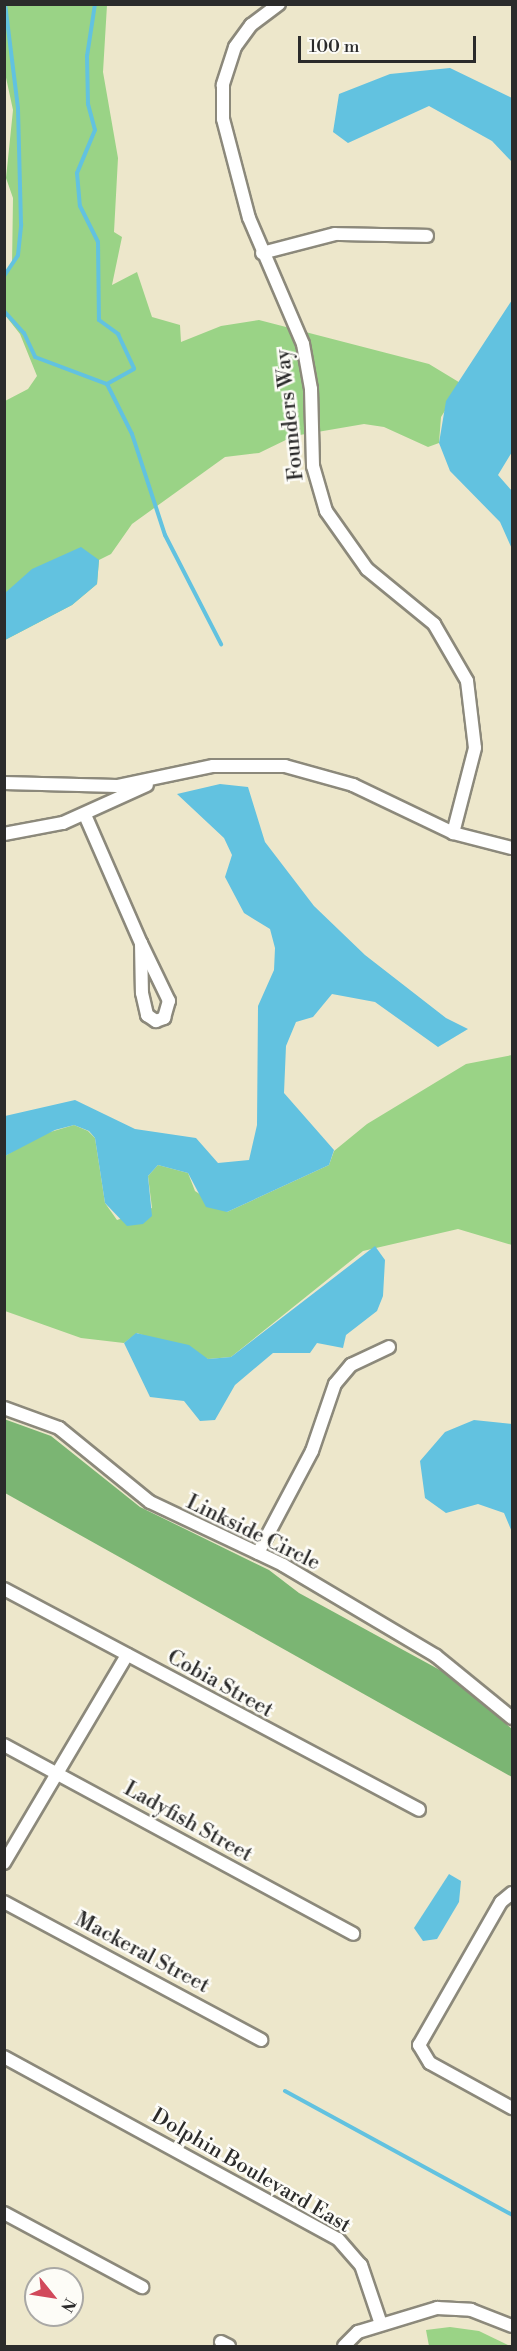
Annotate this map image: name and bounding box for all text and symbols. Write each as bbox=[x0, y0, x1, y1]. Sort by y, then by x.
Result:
scale bar bbox=[301, 24, 480, 62]
text: 100 m bbox=[309, 35, 360, 58]
street label: Founders Way bbox=[271, 348, 309, 482]
street label: Linkside Circle bbox=[182, 1490, 324, 1576]
street label: Cobia Street bbox=[163, 1645, 277, 1723]
street label: Ladyfish Street bbox=[119, 1776, 257, 1868]
street label: Mackeral Street bbox=[71, 1907, 213, 1999]
street label: Dolphin Boulevard East bbox=[147, 2104, 355, 2238]
north arrow bbox=[24, 2267, 84, 2327]
text: N bbox=[56, 2295, 80, 2315]

